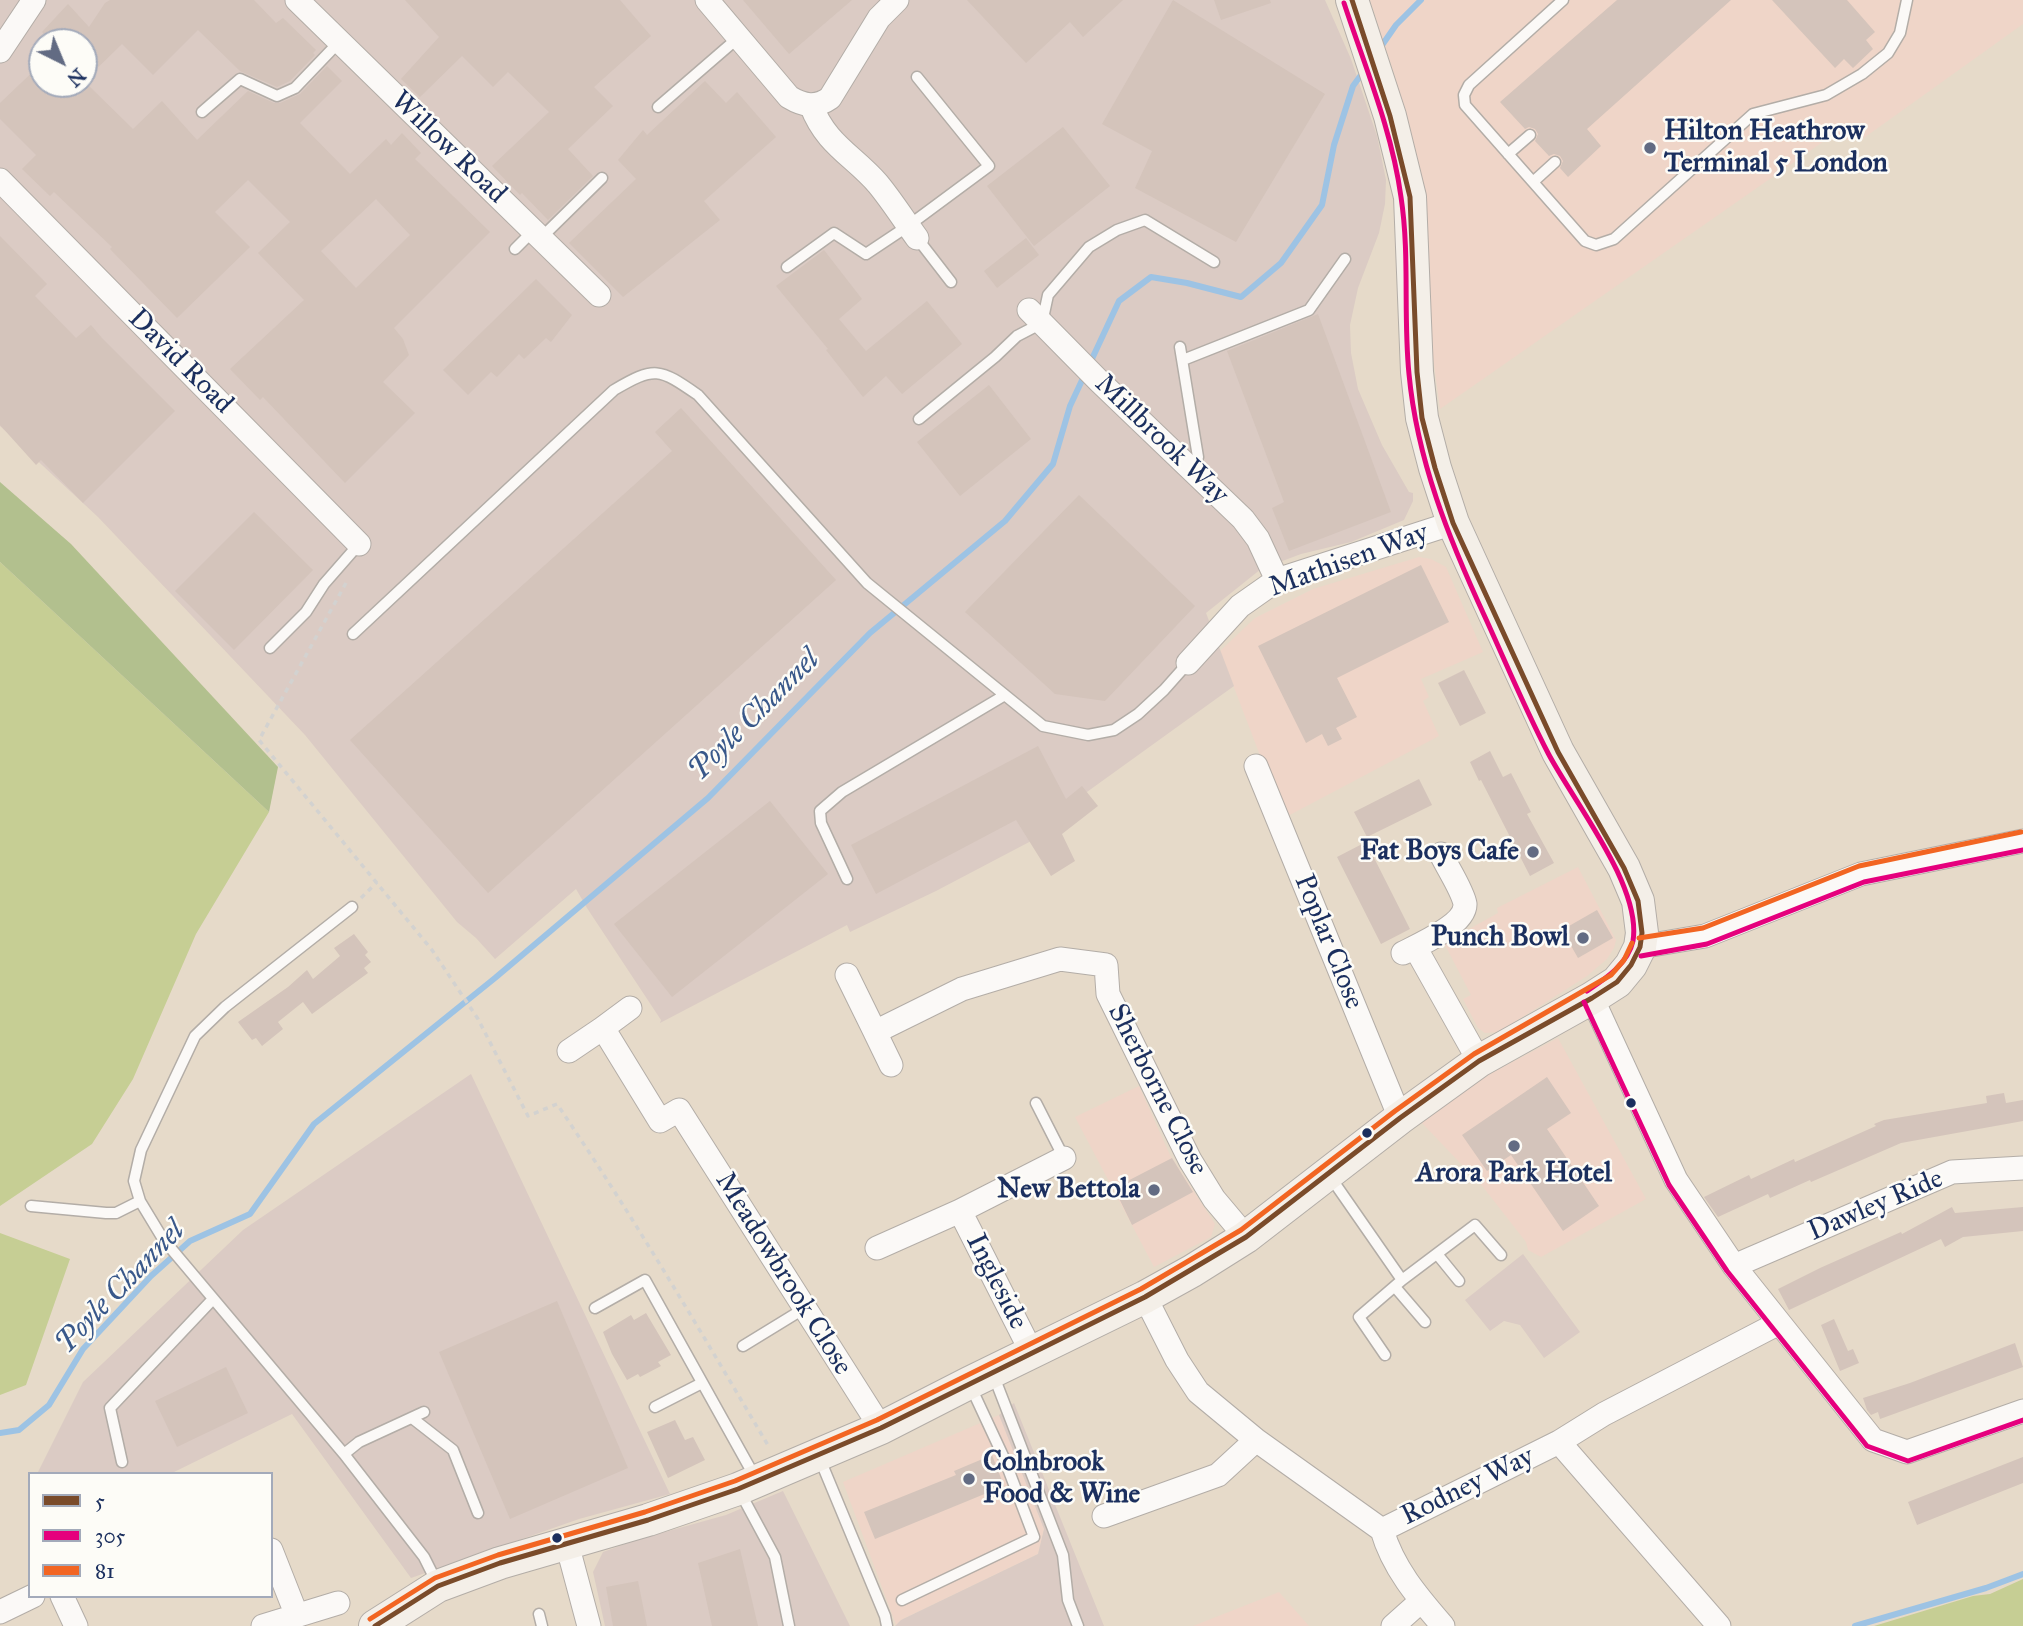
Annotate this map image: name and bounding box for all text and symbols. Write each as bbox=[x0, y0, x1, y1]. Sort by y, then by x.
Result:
north arrow bbox=[28, 28, 98, 98]
text: N bbox=[63, 63, 90, 91]
street label: Willow Road bbox=[383, 85, 513, 211]
place label: Hilton Heathrow Terminal 5 London bbox=[1664, 115, 1888, 181]
marker: Hilton Heathrow Terminal 5 London bbox=[1642, 140, 1658, 156]
street label: David Road bbox=[121, 303, 239, 421]
street label: Millbrook Way bbox=[1087, 368, 1235, 512]
street label: Mathisen Way bbox=[1265, 517, 1433, 605]
water label: Poyle Channel bbox=[682, 643, 828, 789]
place label: Fat Boys Cafe bbox=[1360, 835, 1519, 869]
marker: Fat Boys Cafe bbox=[1525, 844, 1541, 860]
street label: Poplar Close bbox=[1286, 870, 1370, 1014]
place label: Punch Bowl bbox=[1431, 921, 1569, 955]
marker: Punch Bowl bbox=[1575, 930, 1591, 946]
street label: Sherborne Close bbox=[1099, 999, 1215, 1181]
unlabelled marker bbox=[1624, 1096, 1638, 1110]
unlabelled marker bbox=[1360, 1126, 1374, 1140]
marker: Arora Park Hotel bbox=[1506, 1138, 1522, 1154]
place label: Arora Park Hotel bbox=[1416, 1157, 1612, 1191]
street label: Dawley Ride bbox=[1804, 1163, 1948, 1249]
street label: Meadowbrook Close bbox=[707, 1166, 859, 1382]
place label: New Bettola bbox=[997, 1173, 1140, 1207]
marker: New Bettola bbox=[1146, 1182, 1162, 1198]
water label: Poyle Channel bbox=[49, 1214, 193, 1362]
street label: Ingleside bbox=[958, 1229, 1034, 1335]
street label: Rodney Way bbox=[1396, 1440, 1540, 1534]
place label: Colnbrook Food & Wine bbox=[983, 1446, 1140, 1512]
marker: Colnbrook Food & Wine bbox=[961, 1471, 977, 1487]
legend bbox=[28, 1472, 273, 1598]
text: 5 bbox=[95, 1488, 105, 1514]
text: 305 bbox=[95, 1523, 125, 1549]
unlabelled marker bbox=[550, 1531, 564, 1545]
text: 81 bbox=[95, 1558, 114, 1584]

